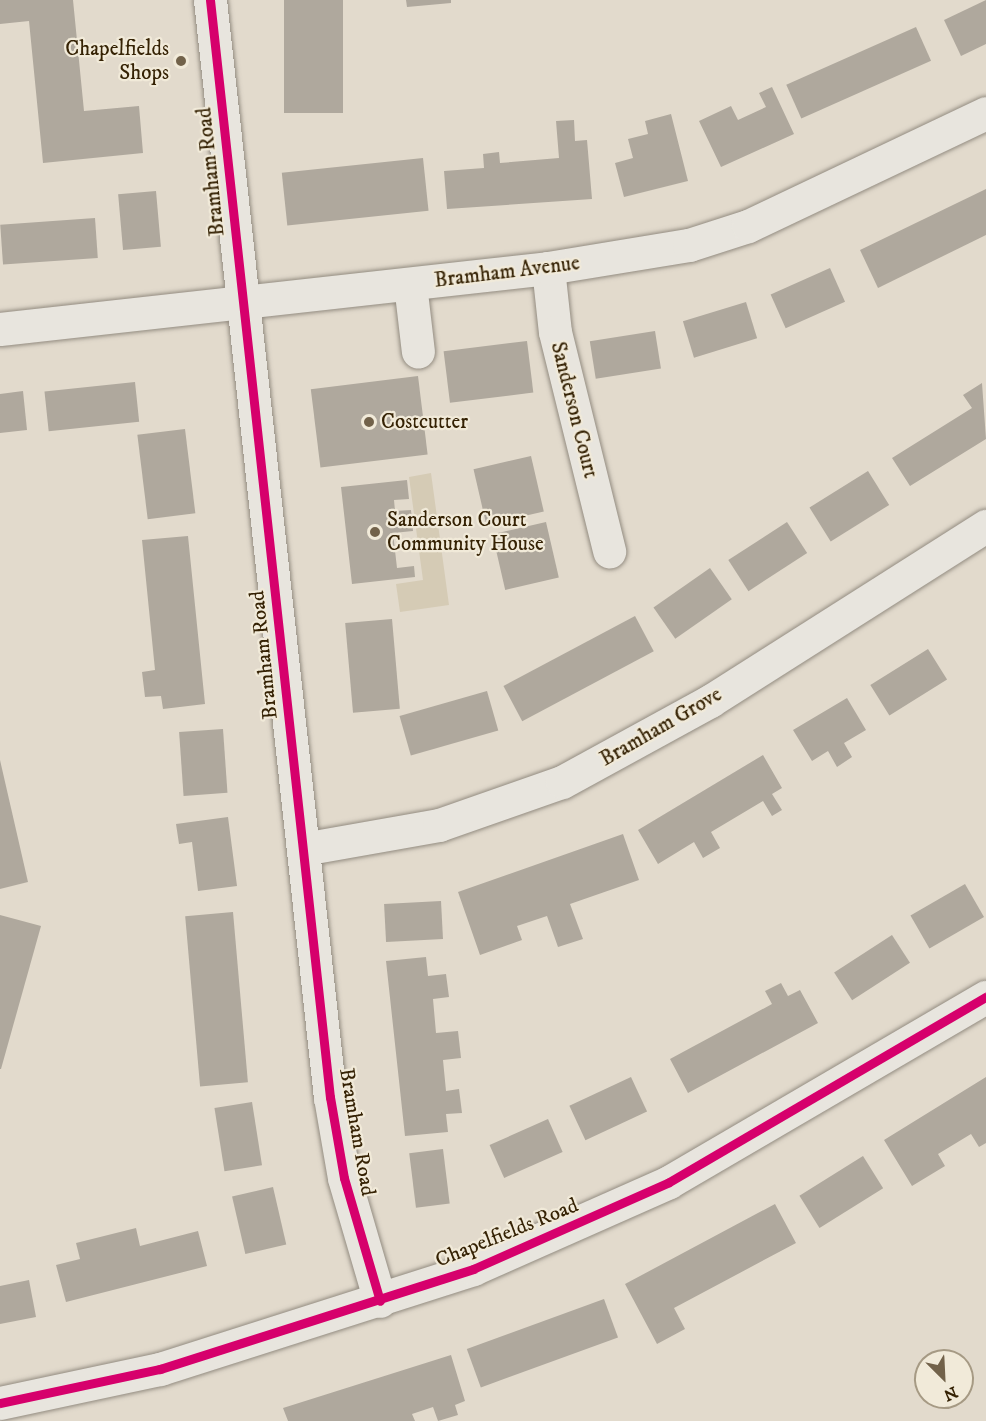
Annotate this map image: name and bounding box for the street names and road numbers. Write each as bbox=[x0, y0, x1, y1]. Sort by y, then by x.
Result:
street label: Bramham Road bbox=[192, 106, 230, 238]
street label: Bramham Avenue bbox=[433, 251, 581, 293]
street label: Sanderson Court bbox=[545, 339, 603, 481]
street label: Bramham Road bbox=[245, 589, 283, 721]
street label: Bramham Grove bbox=[596, 682, 726, 772]
street label: Bramham Road bbox=[333, 1066, 381, 1198]
street label: Chapelfields Road bbox=[432, 1193, 582, 1273]

